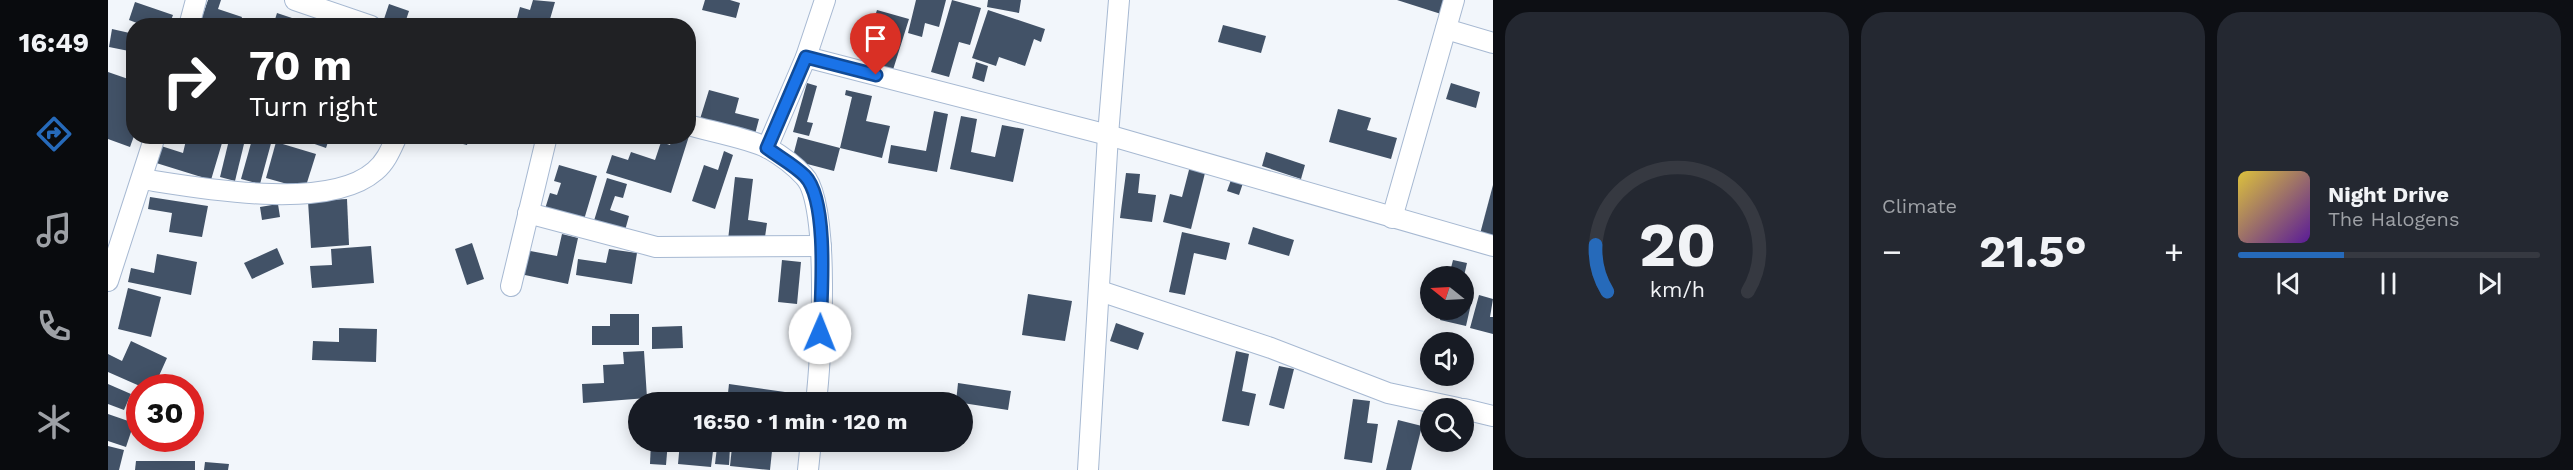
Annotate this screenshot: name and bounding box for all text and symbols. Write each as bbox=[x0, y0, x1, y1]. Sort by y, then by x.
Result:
pin bbox=[850, 13, 901, 75]
icon: arrive bbox=[859, 22, 892, 55]
text: 16:49 bbox=[19, 27, 89, 59]
text: 70 m bbox=[249, 41, 352, 90]
icon: right bbox=[150, 42, 228, 120]
text: Turn right bbox=[249, 91, 378, 123]
icon: directions bbox=[33, 113, 75, 155]
text: Night Drive bbox=[2328, 182, 2449, 207]
text: Climate bbox=[1882, 194, 1957, 218]
text: The Halogens bbox=[2328, 207, 2460, 231]
text: 20 bbox=[1638, 208, 1716, 281]
icon: music bbox=[33, 209, 75, 251]
text: 21.5° bbox=[1979, 225, 2087, 278]
text: − bbox=[1882, 232, 1902, 271]
text: + bbox=[2164, 232, 2184, 271]
north arrow bbox=[1420, 266, 1474, 320]
map controls bbox=[1420, 266, 1474, 452]
icon: previous bbox=[2272, 267, 2305, 300]
icon: pause bbox=[2372, 267, 2405, 300]
icon: next bbox=[2473, 267, 2506, 300]
text: km/h bbox=[1649, 277, 1705, 302]
position arrow bbox=[788, 301, 852, 365]
icon: phone bbox=[33, 305, 75, 347]
button: sound bbox=[1420, 332, 1474, 386]
speed limit sign: 30 bbox=[126, 374, 204, 452]
button: search bbox=[1420, 398, 1474, 452]
icon: climate bbox=[33, 401, 75, 443]
text: 16:50 · 1 min · 120 m bbox=[694, 409, 907, 434]

